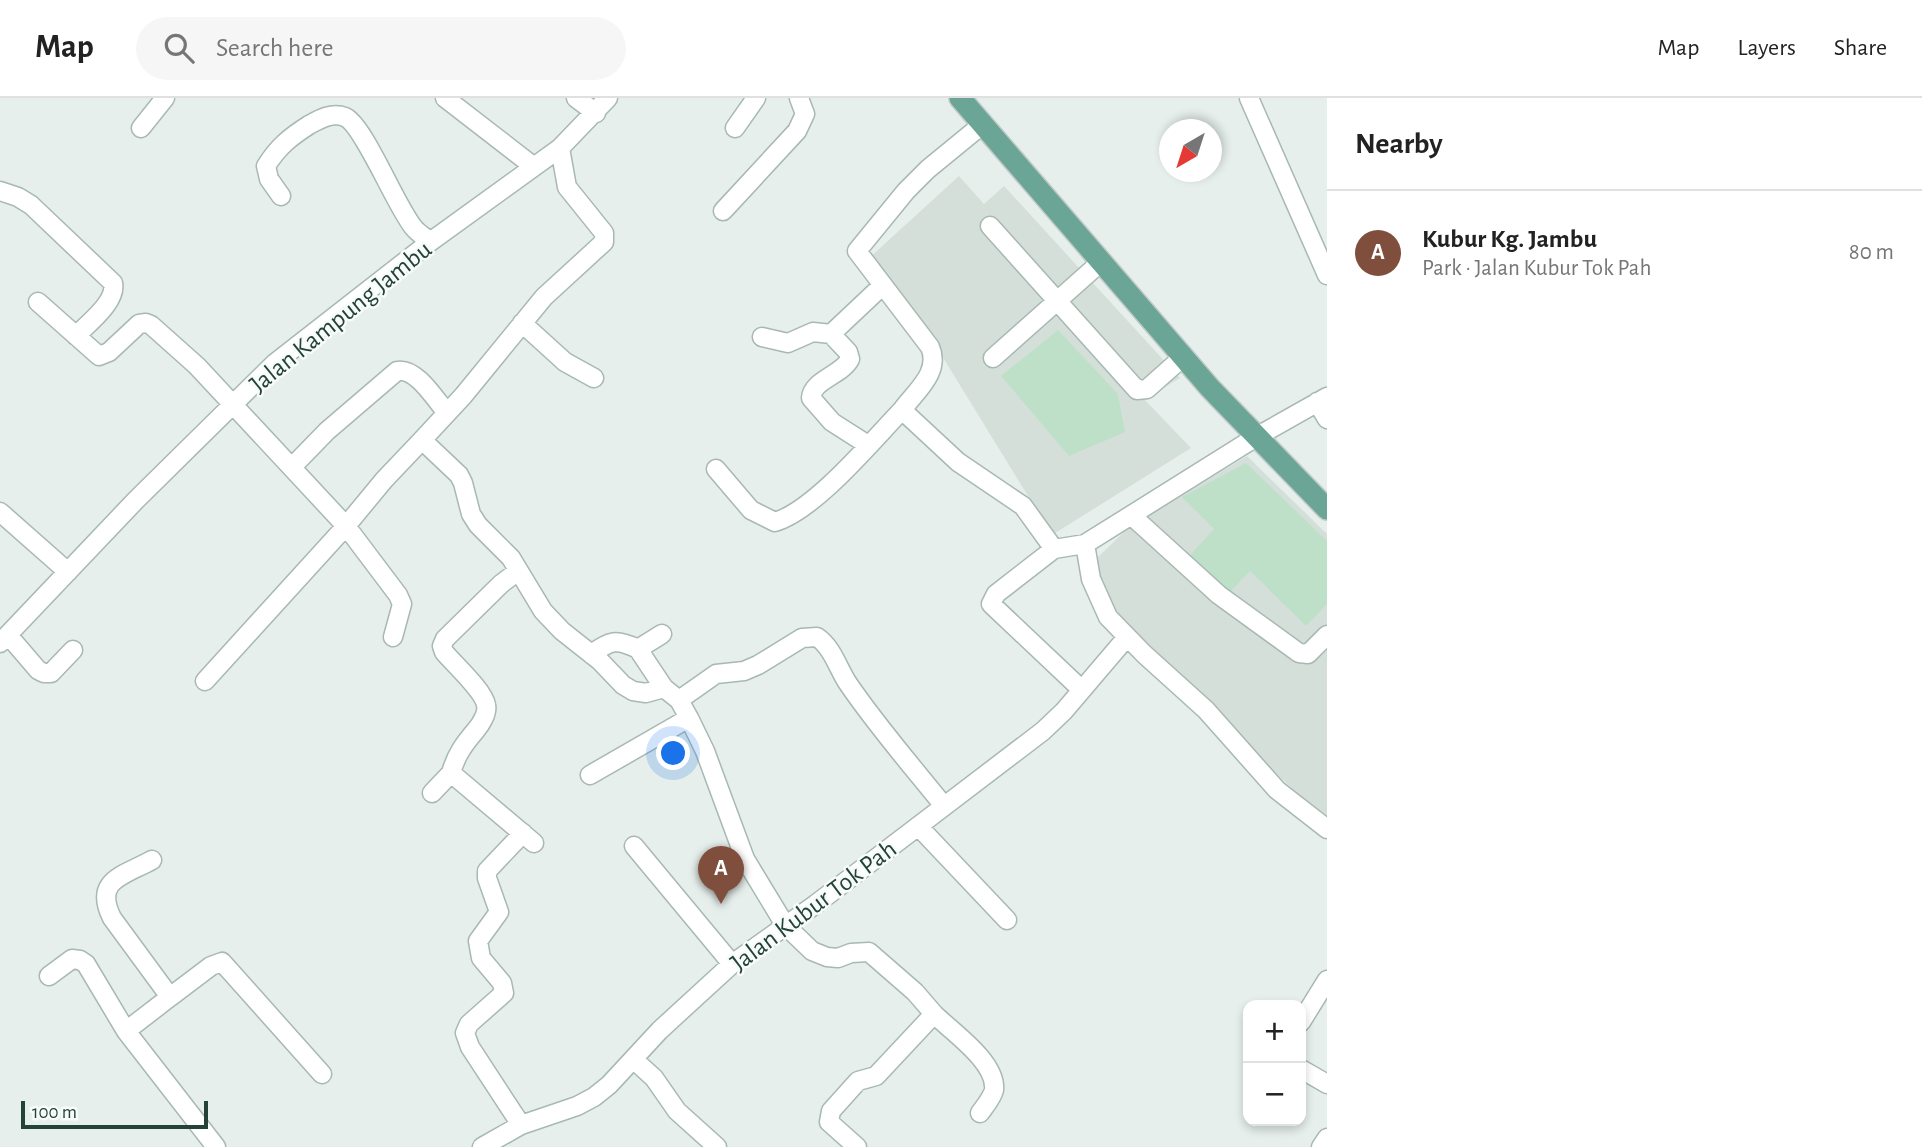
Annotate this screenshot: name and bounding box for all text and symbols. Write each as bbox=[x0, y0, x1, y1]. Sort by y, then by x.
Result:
search box bbox=[136, 17, 626, 80]
icon: search bbox=[160, 29, 198, 67]
text: Map bbox=[35, 31, 94, 64]
text: Search here bbox=[216, 35, 334, 61]
text: Map bbox=[1657, 36, 1699, 60]
text: Layers bbox=[1737, 36, 1796, 60]
text: Share bbox=[1834, 36, 1887, 60]
north arrow bbox=[1159, 119, 1222, 182]
text: Nearby bbox=[1355, 129, 1443, 159]
text: Kubur Kg. Jambu bbox=[1422, 226, 1597, 252]
street label: Jalan Kampung Jambu bbox=[245, 236, 436, 398]
text: A bbox=[1371, 241, 1385, 264]
text: 80 m bbox=[1849, 241, 1894, 264]
text: Park · Jalan Kubur Tok Pah bbox=[1422, 257, 1651, 280]
your location bbox=[656, 736, 690, 770]
street label: Jalan Kubur Tok Pah bbox=[726, 835, 901, 976]
pin: A bbox=[698, 846, 744, 904]
map controls bbox=[1243, 1000, 1306, 1126]
button: + bbox=[1243, 1000, 1306, 1063]
button: − bbox=[1243, 1063, 1306, 1126]
scale bar bbox=[21, 1098, 208, 1130]
text: 100 m bbox=[32, 1103, 77, 1122]

